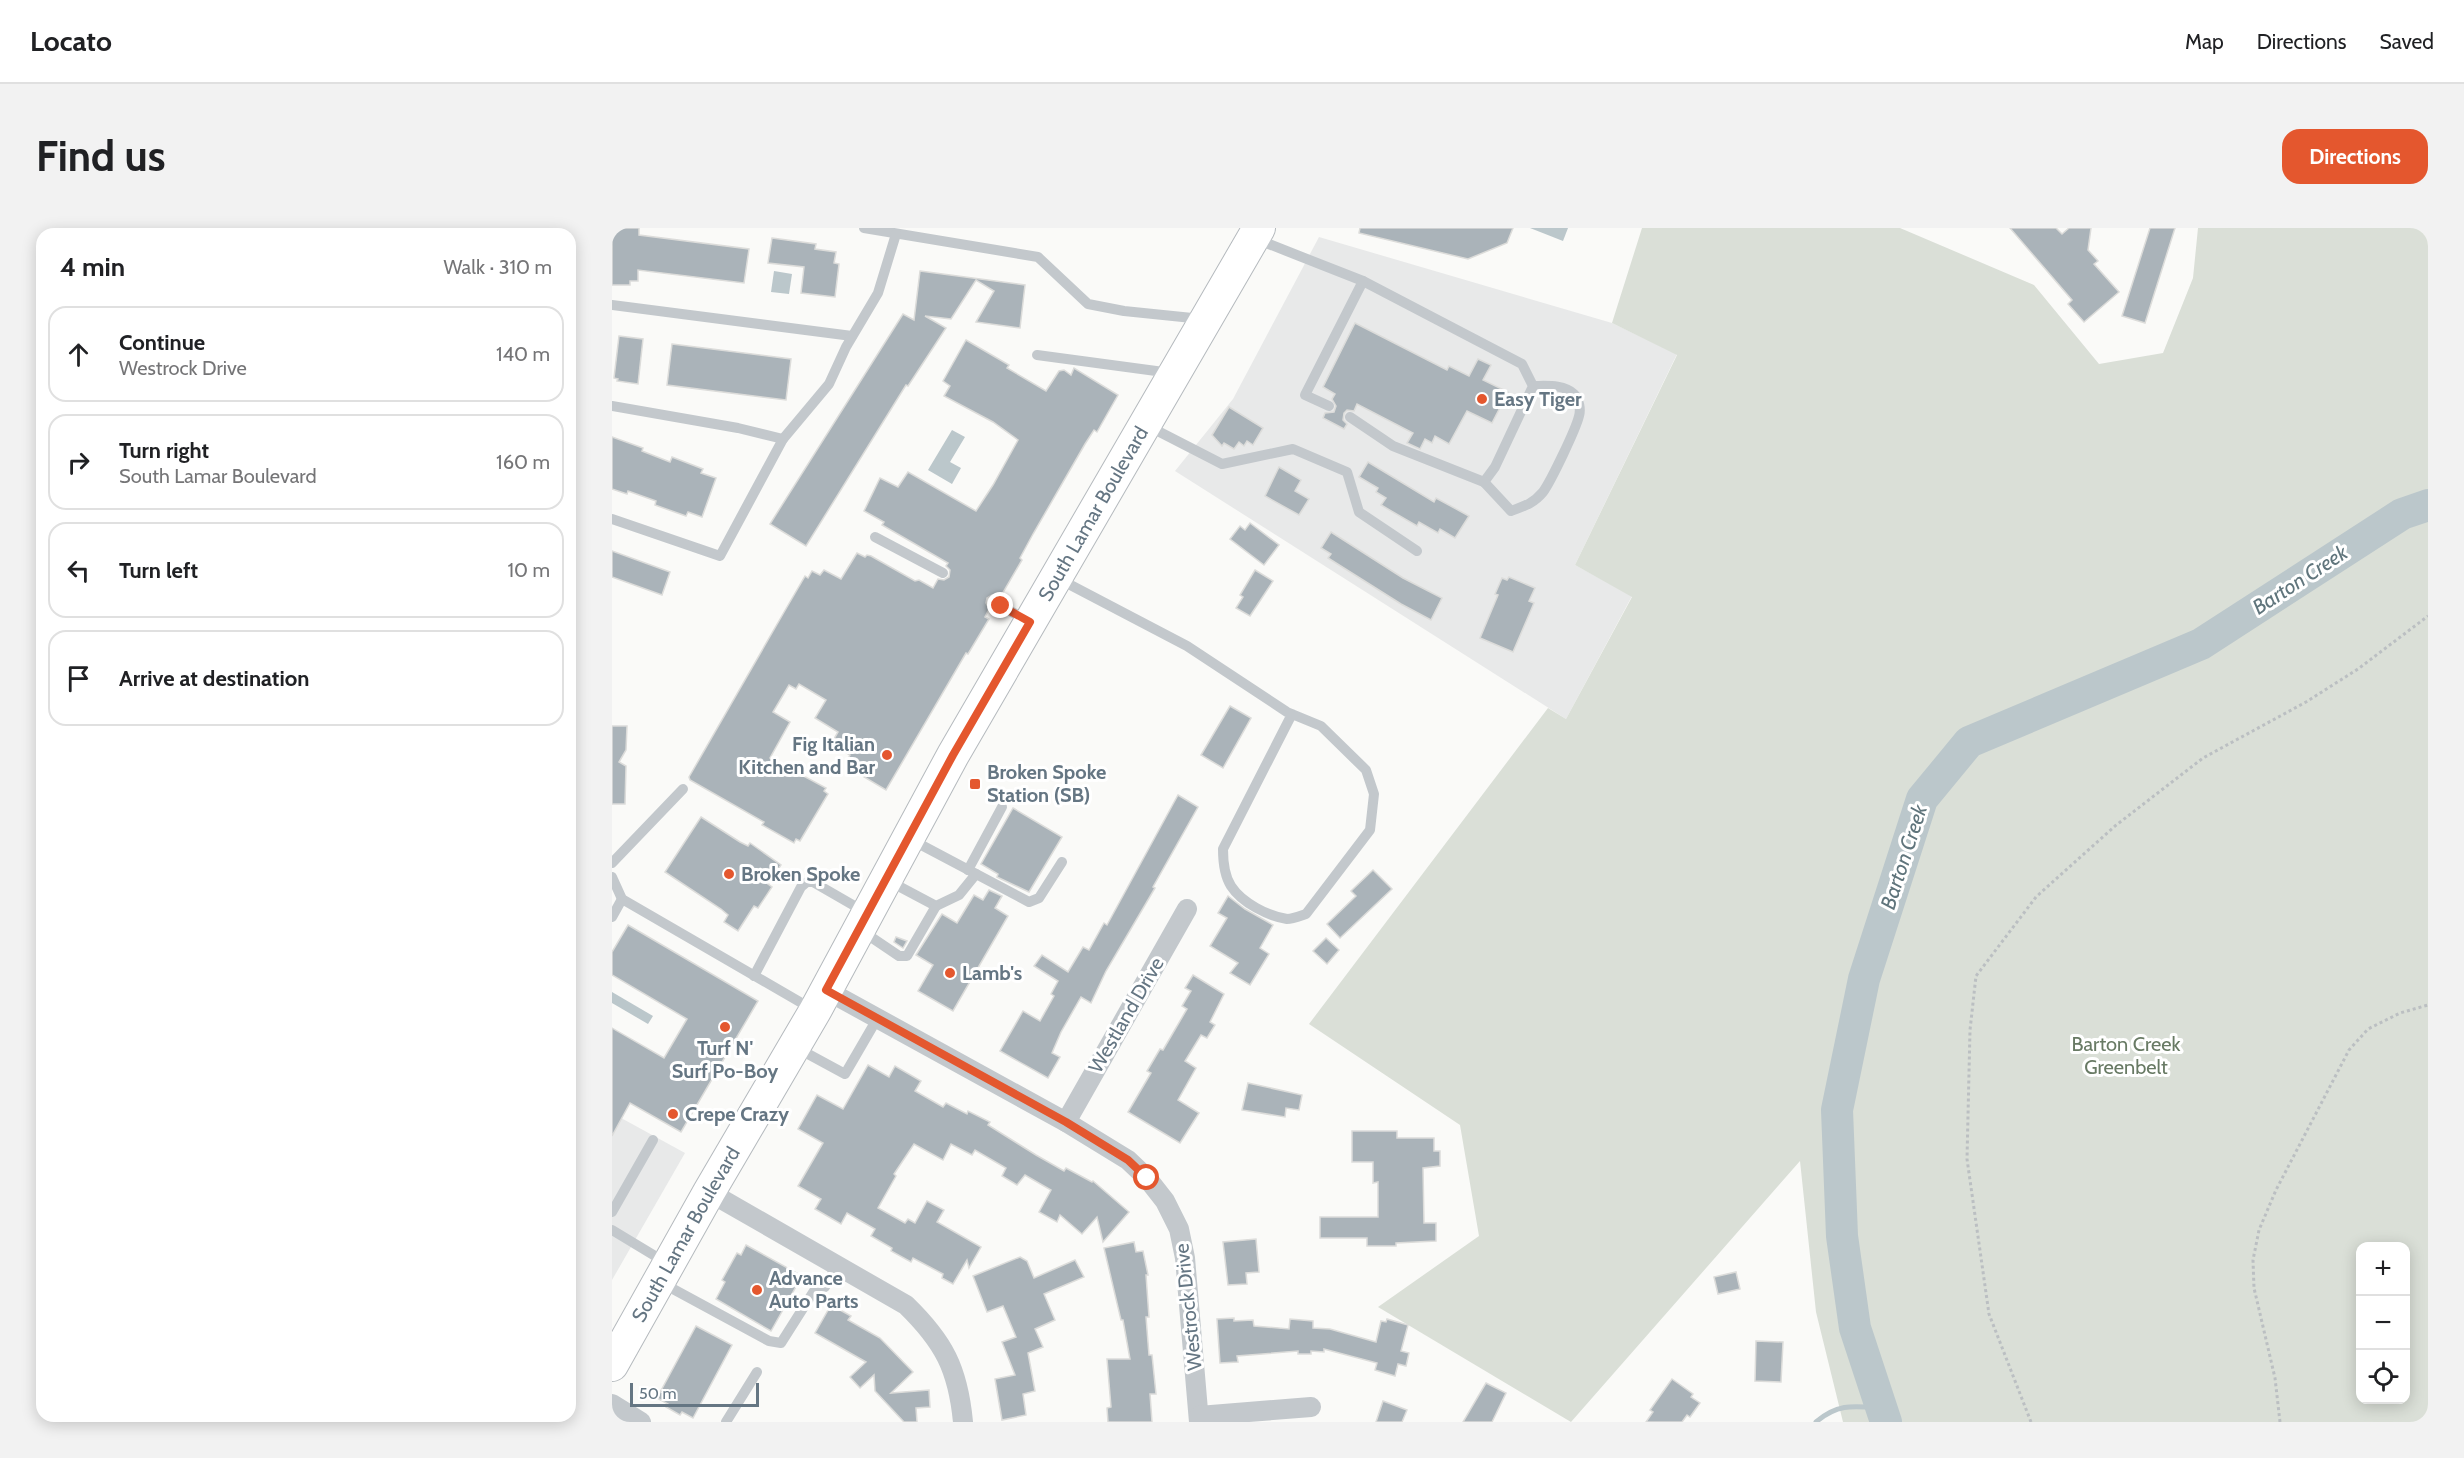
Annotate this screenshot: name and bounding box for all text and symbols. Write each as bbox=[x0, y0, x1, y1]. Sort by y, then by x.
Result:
text: Locato bbox=[30, 24, 112, 58]
text: Map bbox=[2185, 29, 2224, 54]
text: Directions bbox=[2257, 29, 2346, 54]
text: Saved bbox=[2379, 29, 2434, 54]
button: Directions bbox=[2282, 129, 2428, 184]
text: Find us bbox=[36, 130, 165, 182]
text: 4 min bbox=[60, 251, 125, 283]
text: Walk · 310 m bbox=[444, 255, 552, 279]
text: Continue bbox=[119, 329, 205, 356]
icon: ahead bbox=[62, 338, 95, 371]
text: 140 m bbox=[496, 342, 550, 366]
text: Westrock Drive bbox=[119, 356, 247, 380]
place label: Easy Tiger bbox=[1494, 387, 1582, 411]
marker: Easy Tiger bbox=[1475, 392, 1489, 406]
street label: South Lamar Boulevard bbox=[1033, 422, 1153, 605]
text: Turn right bbox=[119, 437, 209, 464]
icon: right bbox=[62, 446, 95, 479]
text: 160 m bbox=[496, 450, 550, 474]
text: South Lamar Boulevard bbox=[119, 464, 317, 488]
water label: Barton Creek bbox=[2248, 539, 2353, 620]
icon: left bbox=[62, 554, 95, 587]
text: Turn left bbox=[119, 557, 198, 584]
text: 10 m bbox=[507, 558, 550, 582]
route end bbox=[987, 592, 1013, 618]
icon: arrive bbox=[62, 662, 95, 695]
text: Arrive at destination bbox=[119, 665, 309, 692]
place label: Fig Italian Kitchen and Bar bbox=[738, 732, 875, 779]
marker: Fig Italian Kitchen and Bar bbox=[880, 748, 894, 762]
place label: Broken Spoke Station (SB) bbox=[987, 760, 1106, 807]
marker: Broken Spoke Station (SB) bbox=[968, 777, 982, 791]
water label: Barton Creek bbox=[1875, 801, 1932, 912]
place label: Broken Spoke bbox=[741, 862, 860, 886]
marker: Broken Spoke bbox=[722, 867, 736, 881]
street label: Westland Drive bbox=[1083, 953, 1169, 1077]
place label: Lamb's bbox=[962, 961, 1022, 985]
marker: Lamb's bbox=[943, 966, 957, 980]
marker: Turf N' Surf Po-Boy bbox=[718, 1020, 732, 1034]
park label: Barton Creek Greenbelt bbox=[2072, 1032, 2180, 1079]
place label: Turf N' Surf Po-Boy bbox=[672, 1036, 778, 1083]
place label: Crepe Crazy bbox=[685, 1102, 789, 1126]
marker: Crepe Crazy bbox=[666, 1107, 680, 1121]
street label: South Lamar Boulevard bbox=[627, 1142, 745, 1326]
route start bbox=[1133, 1164, 1159, 1190]
street label: Westrock Drive bbox=[1169, 1242, 1207, 1372]
map controls bbox=[2356, 1242, 2410, 1404]
button: + bbox=[2356, 1242, 2410, 1296]
place label: Advance Auto Parts bbox=[769, 1266, 859, 1313]
marker: Advance Auto Parts bbox=[750, 1283, 764, 1297]
button: − bbox=[2356, 1296, 2410, 1350]
button: locate bbox=[2356, 1350, 2410, 1404]
scale bar bbox=[630, 1380, 759, 1408]
text: 50 m bbox=[639, 1384, 676, 1403]

